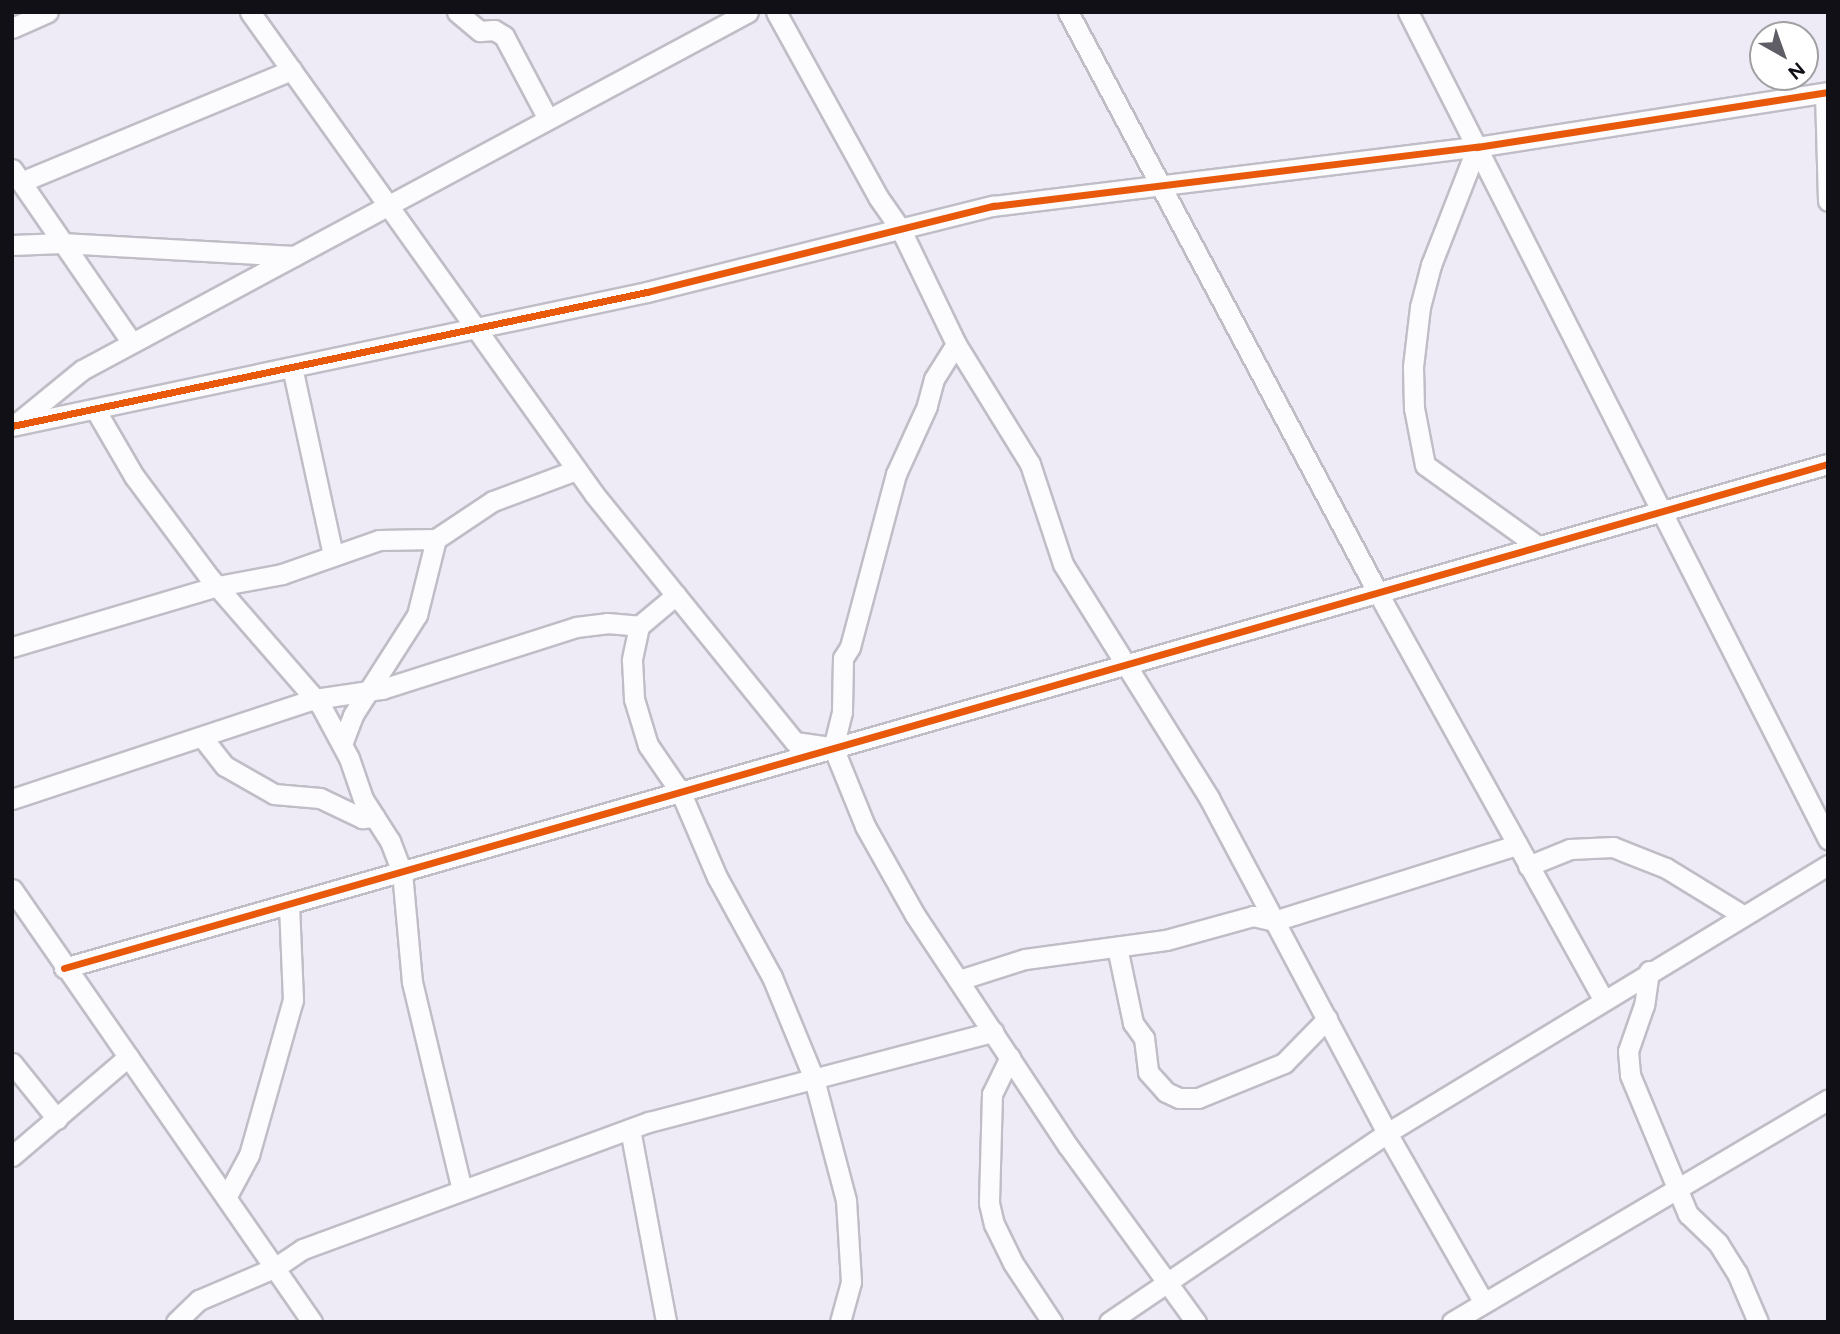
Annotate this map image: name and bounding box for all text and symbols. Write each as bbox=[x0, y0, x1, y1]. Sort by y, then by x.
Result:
north arrow bbox=[1749, 21, 1819, 91]
text: N bbox=[1784, 57, 1810, 84]

